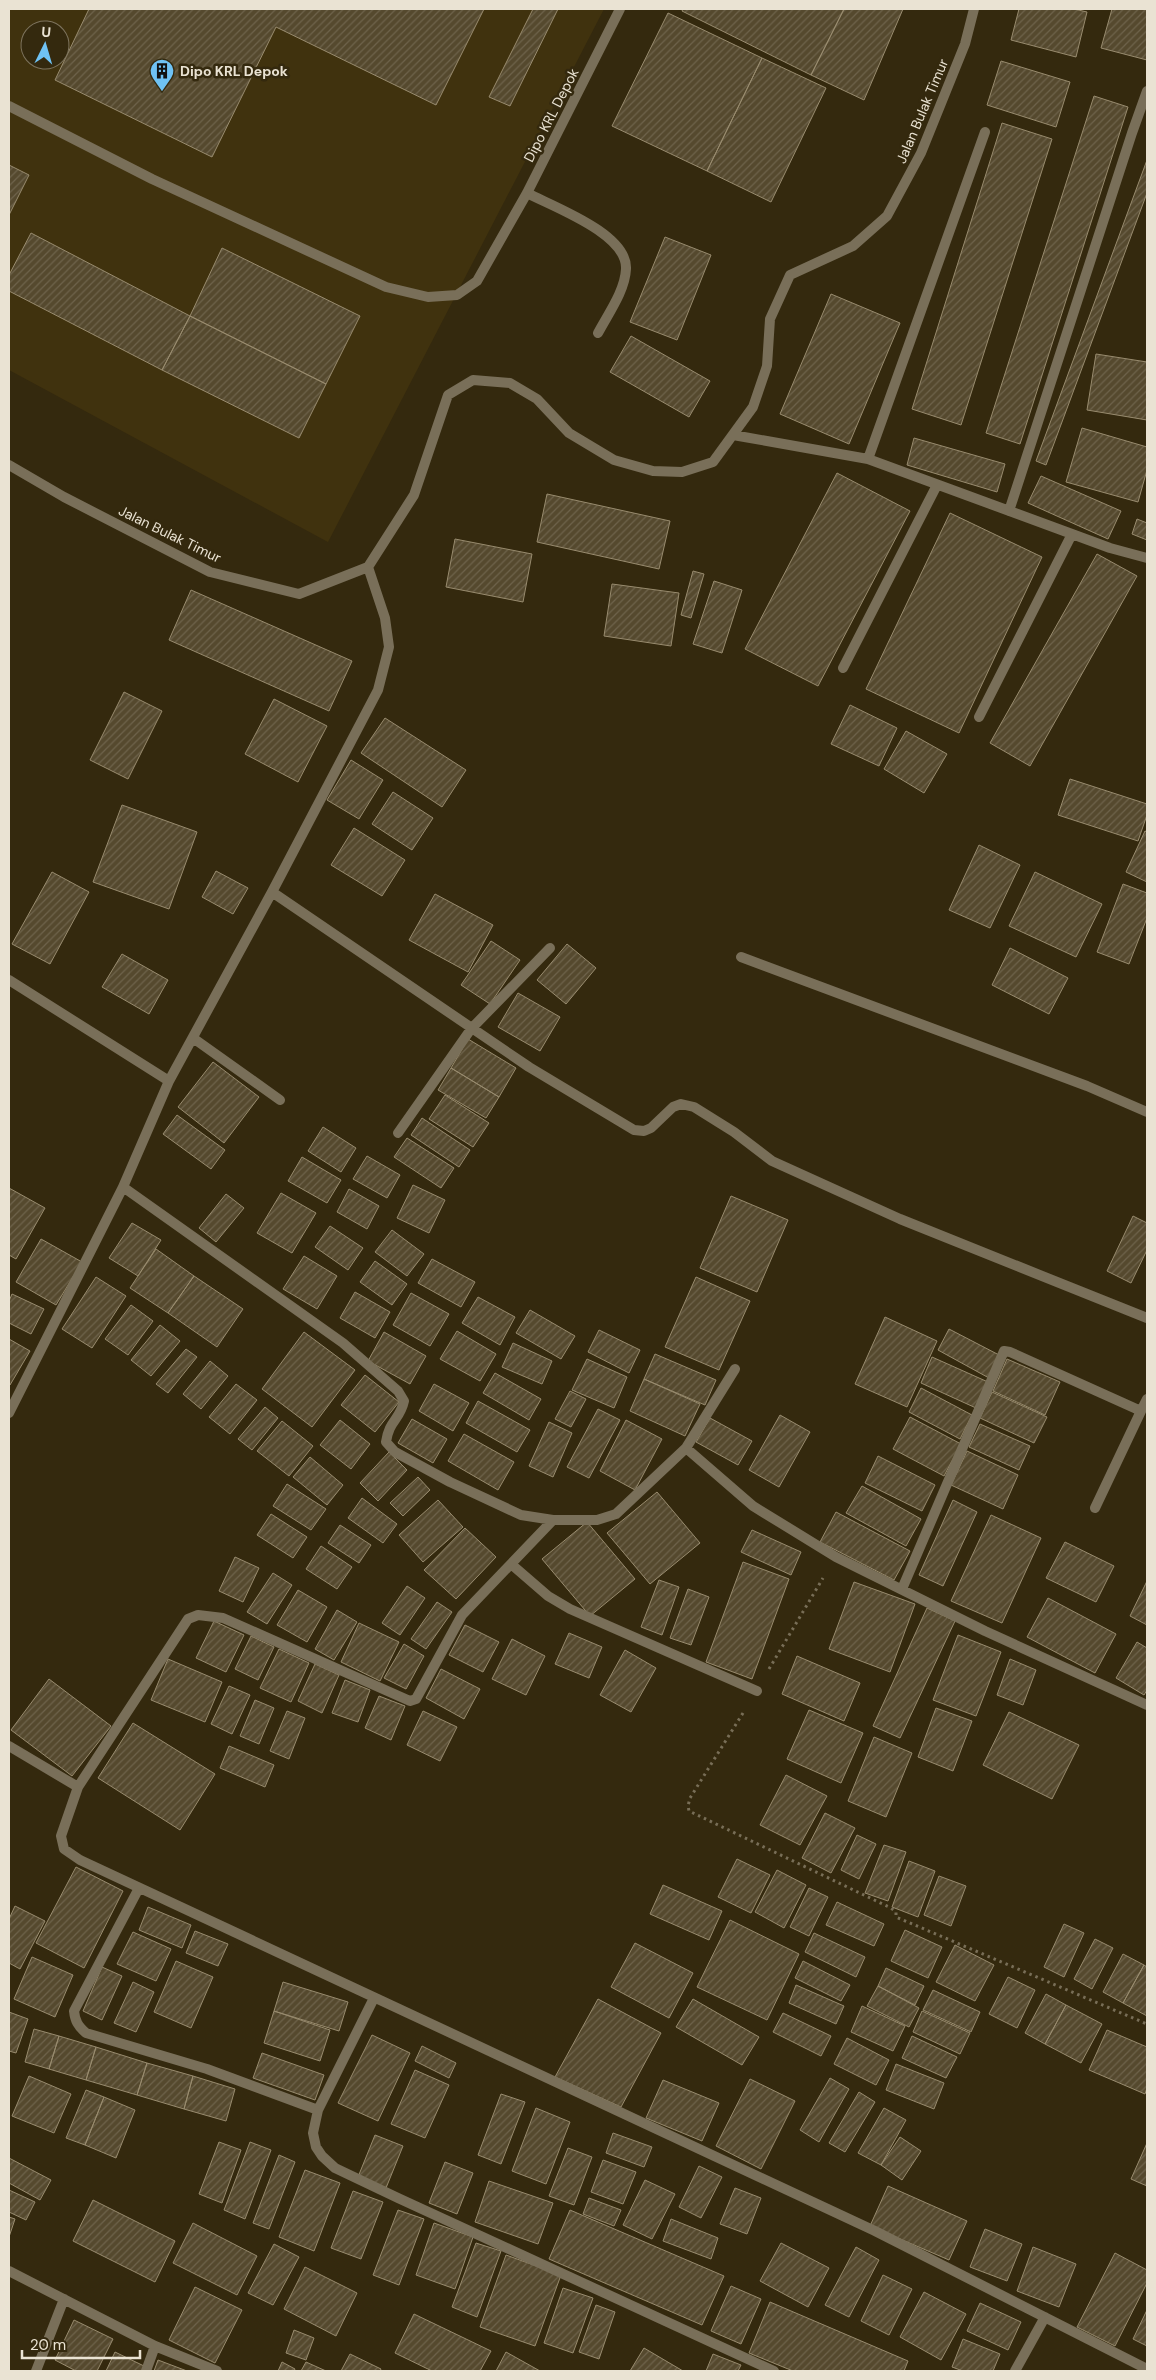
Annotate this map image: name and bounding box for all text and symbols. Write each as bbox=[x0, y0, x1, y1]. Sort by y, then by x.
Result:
north arrow bbox=[20, 20, 70, 70]
text: U bbox=[41, 23, 52, 41]
street label: Jalan Bulak Timur bbox=[892, 56, 952, 166]
building icon: Dipo KRL Depok bbox=[149, 58, 175, 92]
place label: Dipo KRL Depok bbox=[180, 62, 288, 80]
street label: Dipo KRL Depok bbox=[520, 65, 582, 165]
street label: Jalan Bulak Timur bbox=[116, 501, 224, 567]
scale bar bbox=[22, 2328, 140, 2360]
text: 20 m bbox=[30, 2335, 66, 2355]

